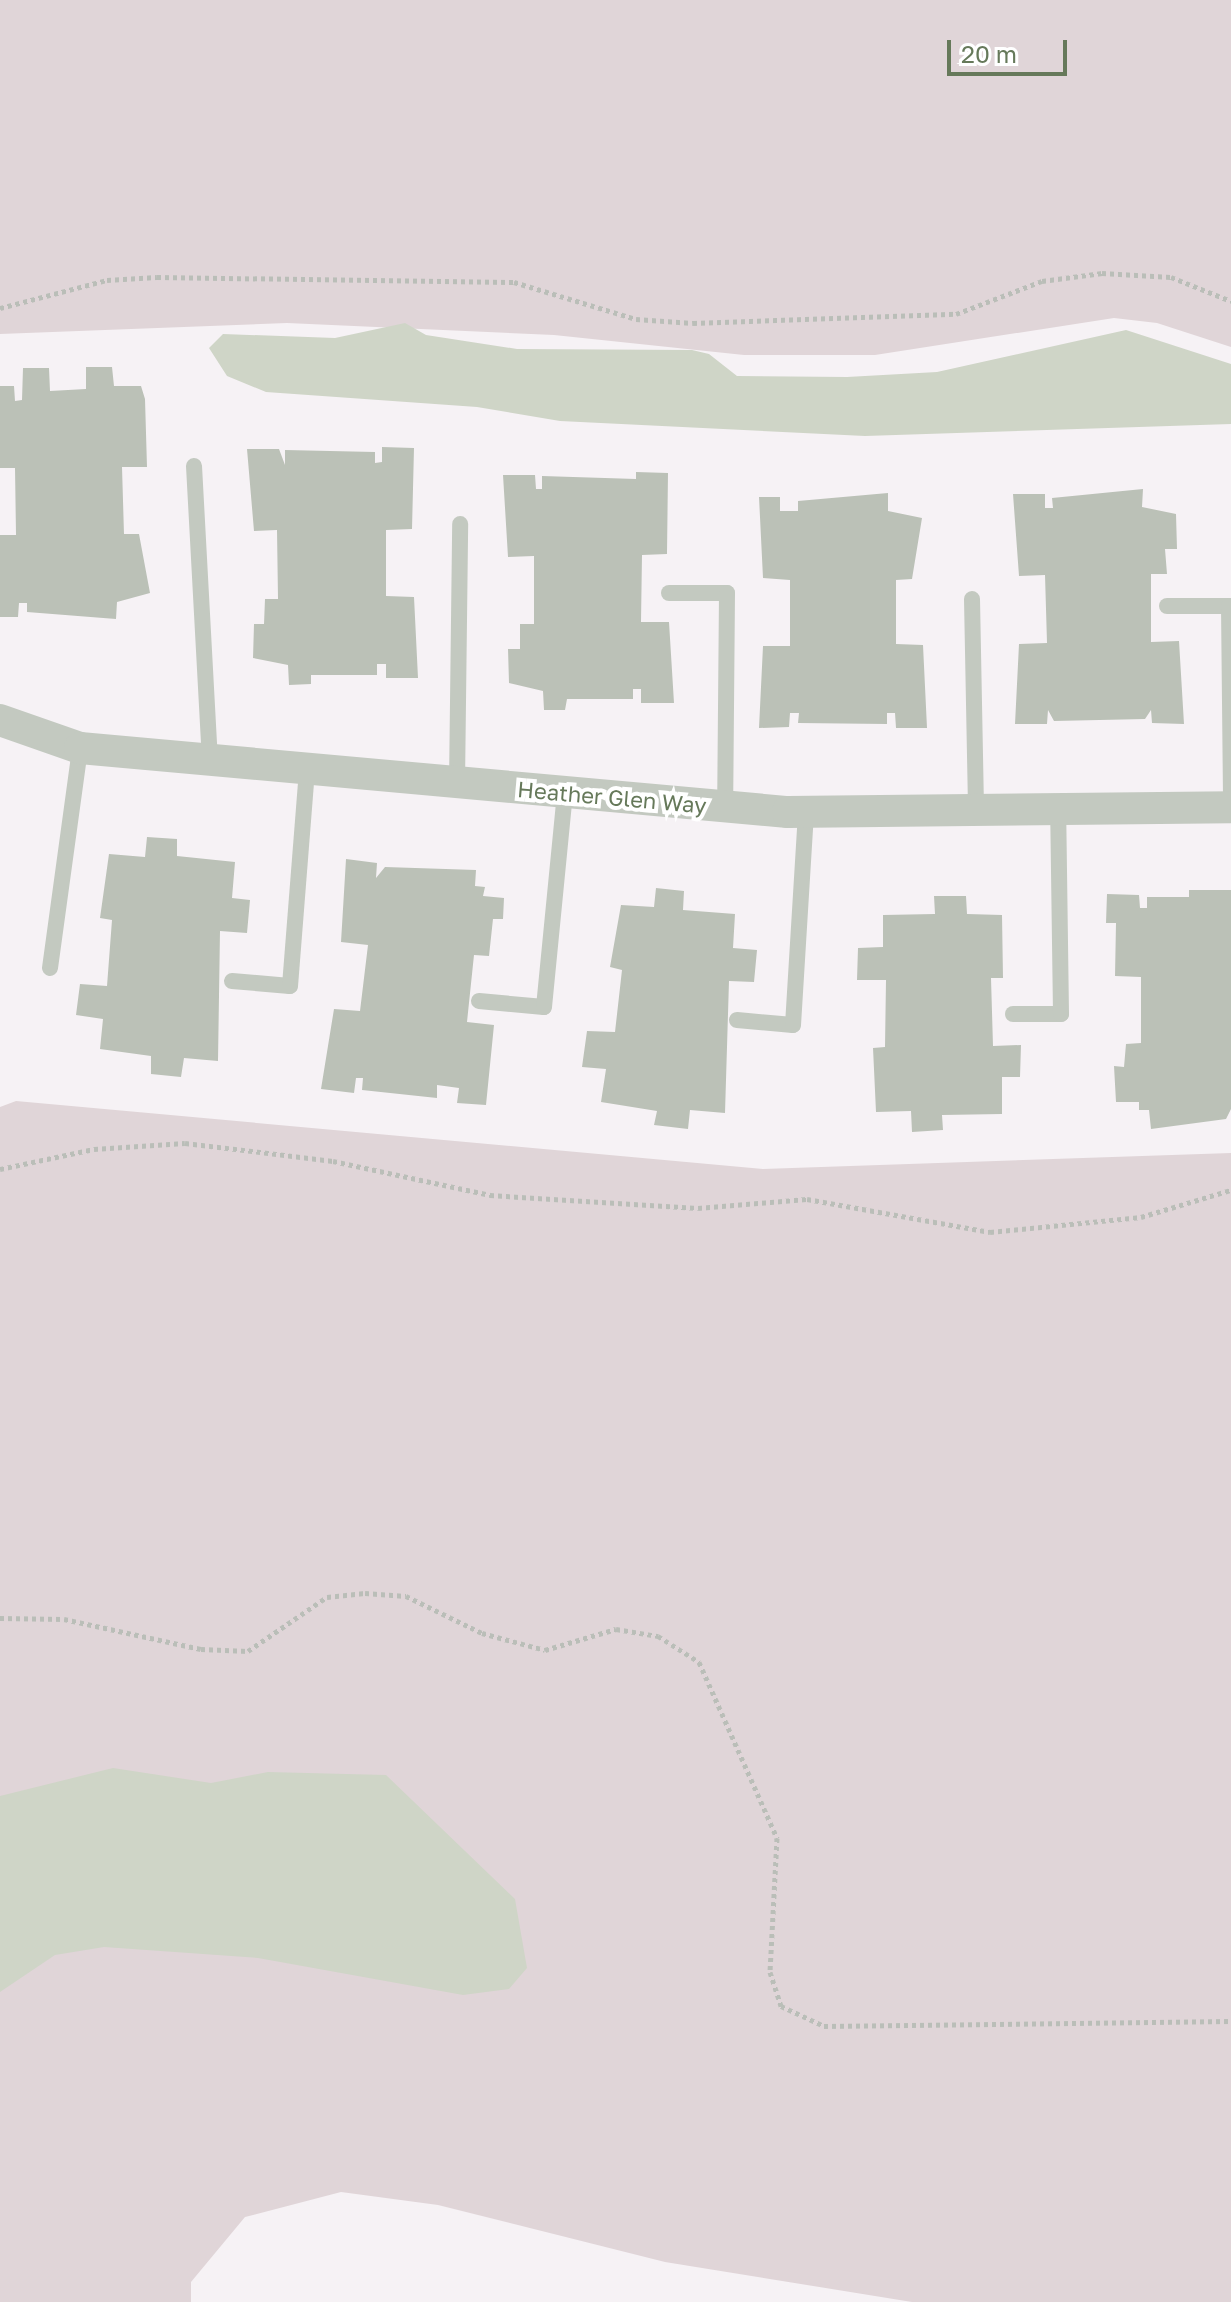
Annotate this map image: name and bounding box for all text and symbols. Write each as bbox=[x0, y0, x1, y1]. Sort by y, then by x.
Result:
scale bar bbox=[951, 24, 1071, 74]
text: 20 m bbox=[961, 39, 1017, 68]
street label: Heather Glen Way bbox=[516, 776, 708, 818]

